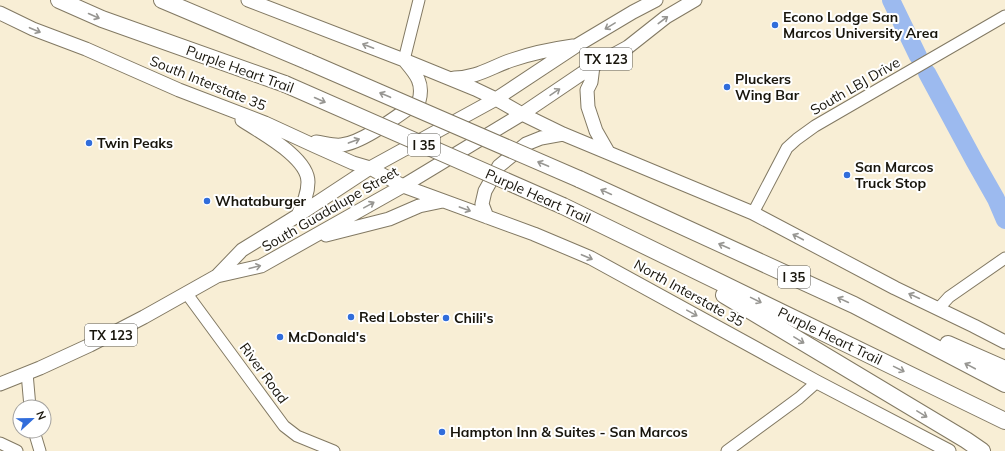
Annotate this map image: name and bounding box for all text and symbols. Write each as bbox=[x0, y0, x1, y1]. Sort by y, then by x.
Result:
place label: Econo Lodge San Marcos University Area bbox=[783, 8, 938, 42]
one-way arrow bbox=[88, 13, 100, 20]
one-way arrow bbox=[657, 16, 668, 25]
marker: Econo Lodge San Marcos University Area bbox=[770, 20, 780, 30]
one-way arrow bbox=[604, 22, 616, 30]
one-way arrow bbox=[29, 26, 41, 34]
street label: Purple Heart Trail bbox=[184, 41, 296, 97]
one-way arrow bbox=[362, 41, 374, 49]
road number: TX 123 bbox=[580, 48, 632, 70]
street label: South Interstate 35 bbox=[147, 51, 269, 115]
street label: South LBJ Drive bbox=[807, 53, 903, 119]
place label: Pluckers Wing Bar bbox=[735, 70, 800, 104]
marker: Pluckers Wing Bar bbox=[722, 82, 732, 92]
one-way arrow bbox=[549, 88, 560, 96]
one-way arrow bbox=[379, 91, 391, 98]
one-way arrow bbox=[314, 97, 326, 104]
place label: Twin Peaks bbox=[97, 134, 173, 152]
road number: I 35 bbox=[408, 134, 440, 156]
one-way arrow bbox=[347, 136, 359, 144]
marker: Twin Peaks bbox=[84, 138, 94, 148]
place label: San Marcos Truck Stop bbox=[855, 158, 933, 192]
one-way arrow bbox=[537, 159, 549, 167]
street label: South Guadalupe Street bbox=[258, 162, 402, 256]
street label: Purple Heart Trail bbox=[483, 165, 593, 227]
marker: San Marcos Truck Stop bbox=[842, 170, 852, 180]
one-way arrow bbox=[600, 188, 612, 195]
place label: Whataburger bbox=[215, 192, 307, 210]
marker: Whataburger bbox=[202, 196, 212, 206]
one-way arrow bbox=[363, 201, 375, 209]
one-way arrow bbox=[459, 206, 471, 214]
one-way arrow bbox=[793, 233, 805, 240]
one-way arrow bbox=[719, 242, 731, 249]
one-way arrow bbox=[580, 253, 592, 261]
street label: North Interstate 35 bbox=[631, 255, 747, 331]
one-way arrow bbox=[248, 263, 261, 271]
road number: I 35 bbox=[778, 266, 810, 288]
one-way arrow bbox=[908, 292, 920, 299]
one-way arrow bbox=[837, 296, 849, 303]
one-way arrow bbox=[750, 297, 762, 304]
street label: Purple Heart Trail bbox=[775, 303, 885, 369]
place label: Red Lobster bbox=[359, 308, 439, 326]
place label: Chili's bbox=[454, 309, 493, 327]
one-way arrow bbox=[686, 309, 698, 317]
marker: Red Lobster bbox=[346, 312, 356, 322]
marker: Chili's bbox=[441, 313, 451, 323]
road number: TX 123 bbox=[85, 324, 137, 346]
place label: McDonald's bbox=[288, 328, 366, 346]
marker: McDonald's bbox=[275, 332, 285, 342]
one-way arrow bbox=[793, 336, 805, 344]
street label: River Road bbox=[236, 339, 292, 407]
one-way arrow bbox=[965, 362, 977, 369]
one-way arrow bbox=[892, 366, 904, 373]
north arrow bbox=[12, 399, 52, 439]
text: N bbox=[33, 409, 49, 422]
one-way arrow bbox=[916, 410, 928, 418]
place label: Hampton Inn & Suites - San Marcos bbox=[450, 423, 688, 441]
marker: Hampton Inn & Suites - San Marcos bbox=[437, 427, 447, 437]

